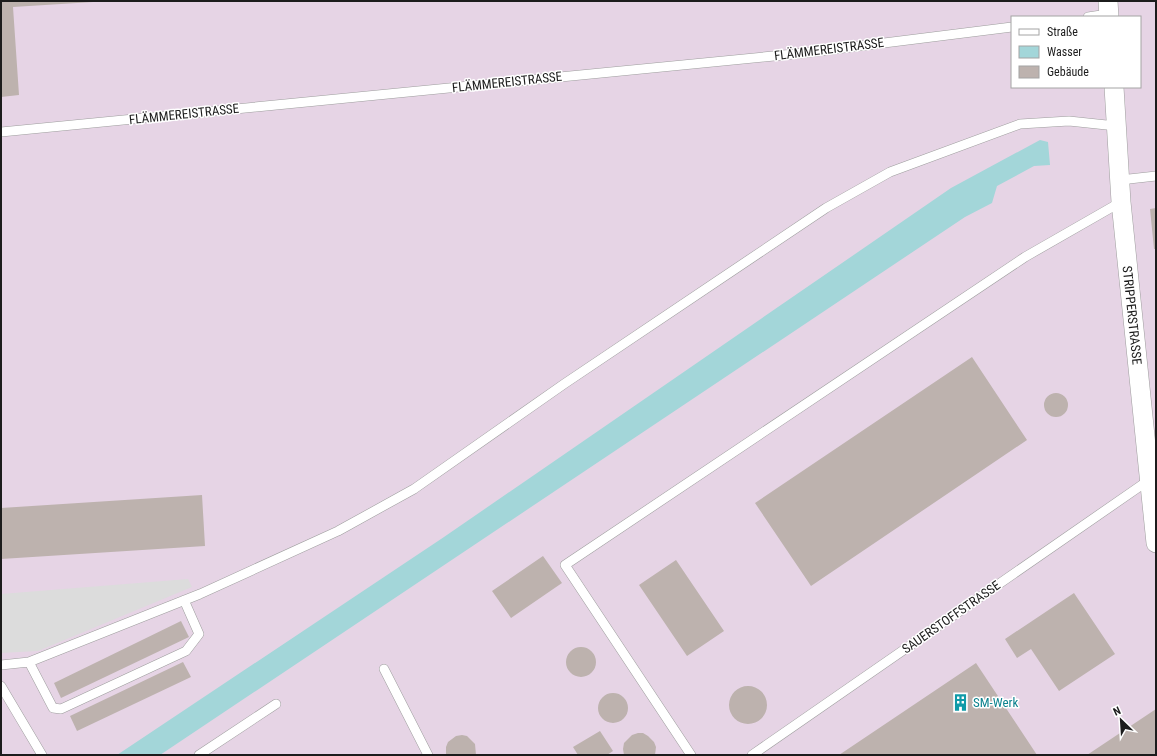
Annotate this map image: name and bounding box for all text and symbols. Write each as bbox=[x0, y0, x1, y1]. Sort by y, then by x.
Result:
legend bbox=[1011, 16, 1141, 88]
text: Straße bbox=[1047, 25, 1078, 39]
street label: FLÄMMEREISTRASSE bbox=[773, 35, 885, 63]
text: Wasser bbox=[1047, 45, 1082, 59]
text: Gebäude bbox=[1047, 65, 1089, 79]
street label: FLÄMMEREISTRASSE bbox=[451, 69, 563, 95]
street label: FLÄMMEREISTRASSE bbox=[128, 101, 240, 127]
street label: STRIPPERSTRASSE bbox=[1120, 265, 1145, 365]
street label: SAUERSTOFFSTRASSE bbox=[899, 578, 1003, 656]
building icon: SM-Werk bbox=[950, 692, 970, 712]
place label: SM-Werk bbox=[973, 695, 1019, 710]
north arrow bbox=[1101, 700, 1141, 740]
text: N bbox=[1111, 704, 1123, 719]

